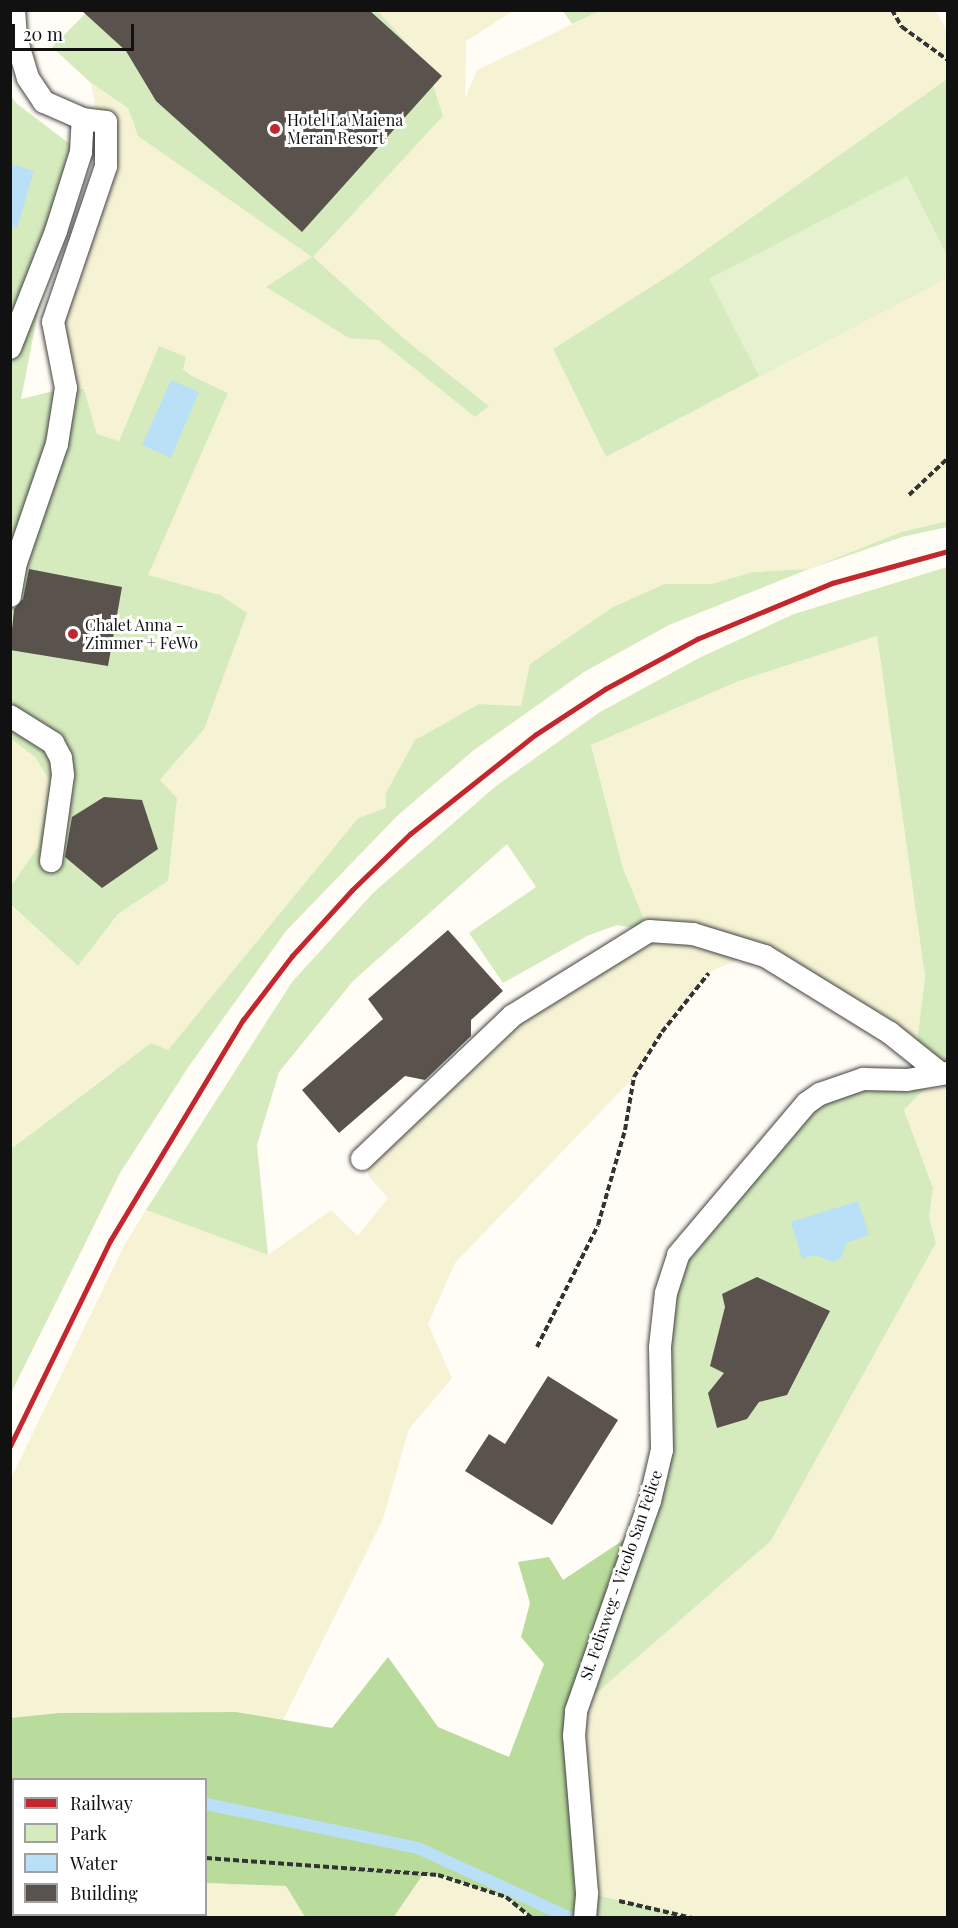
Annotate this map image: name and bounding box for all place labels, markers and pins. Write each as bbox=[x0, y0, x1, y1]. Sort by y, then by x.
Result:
place label: Hotel La Maiena Meran Resort bbox=[287, 110, 403, 148]
marker: Hotel La Maiena Meran Resort bbox=[268, 122, 282, 136]
place label: Chalet Anna - Zimmer + FeWo bbox=[85, 615, 198, 653]
marker: Chalet Anna - Zimmer + FeWo bbox=[66, 627, 80, 641]

